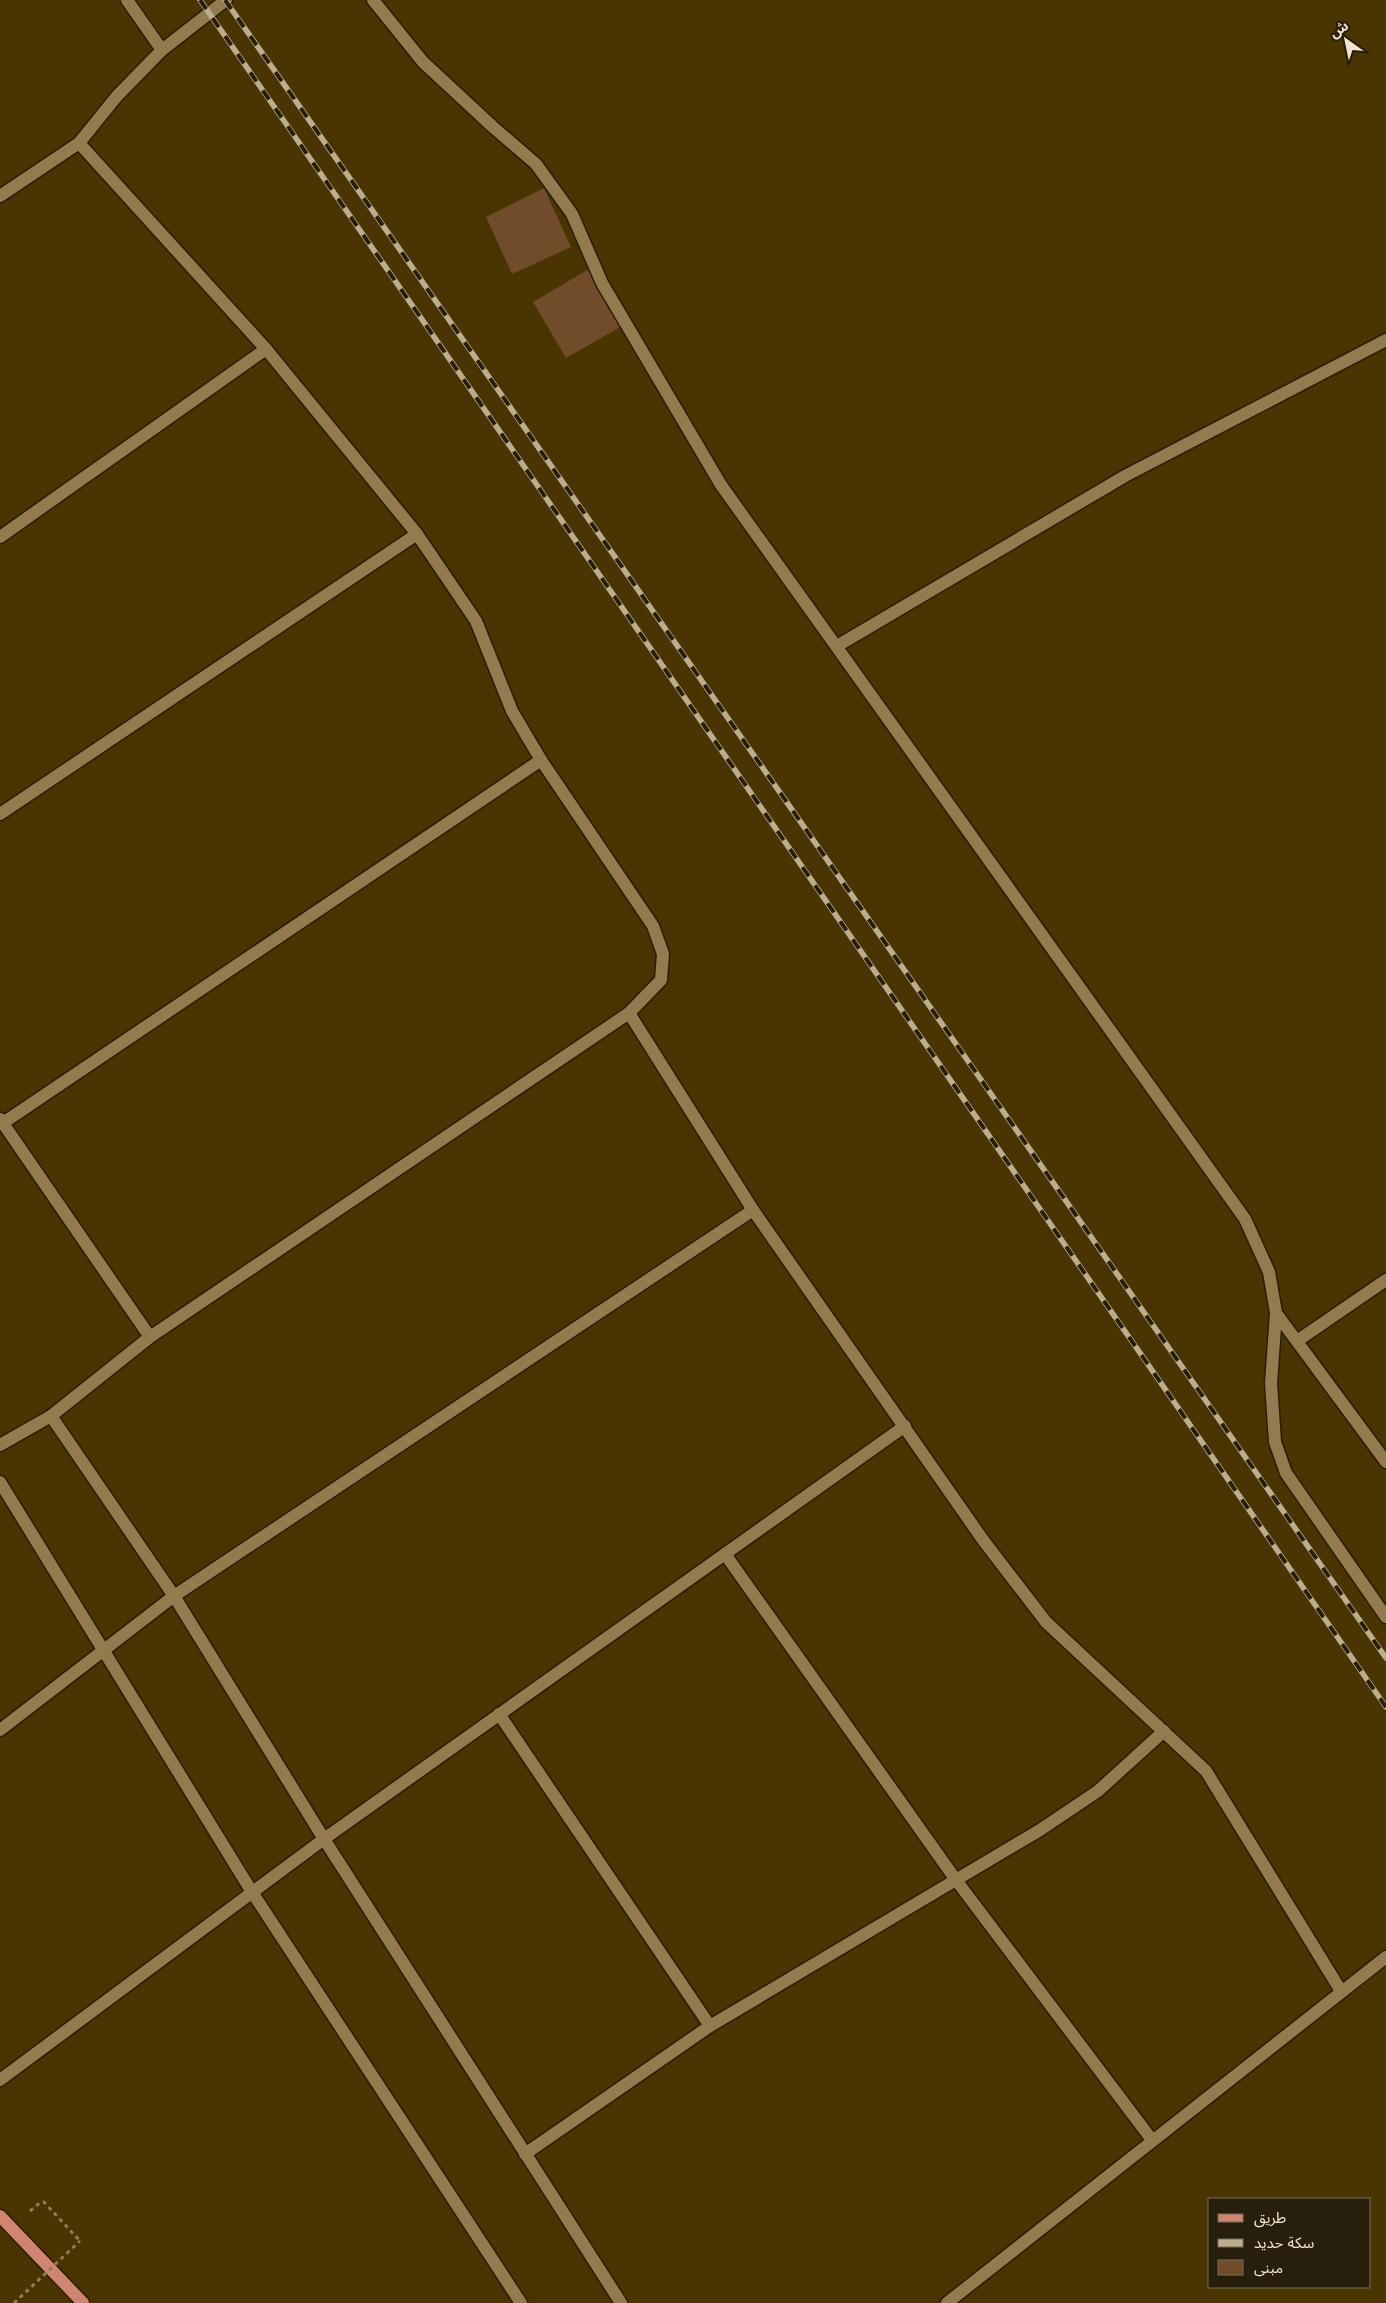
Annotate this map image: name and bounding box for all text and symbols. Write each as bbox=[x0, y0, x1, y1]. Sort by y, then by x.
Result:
north arrow bbox=[1321, 15, 1371, 65]
text: ش bbox=[1326, 16, 1352, 42]
legend bbox=[1208, 2198, 1371, 2288]
text: طريق bbox=[1254, 2208, 1286, 2228]
text: سكة حديد bbox=[1254, 2233, 1314, 2252]
text: مبنى bbox=[1254, 2258, 1283, 2277]

